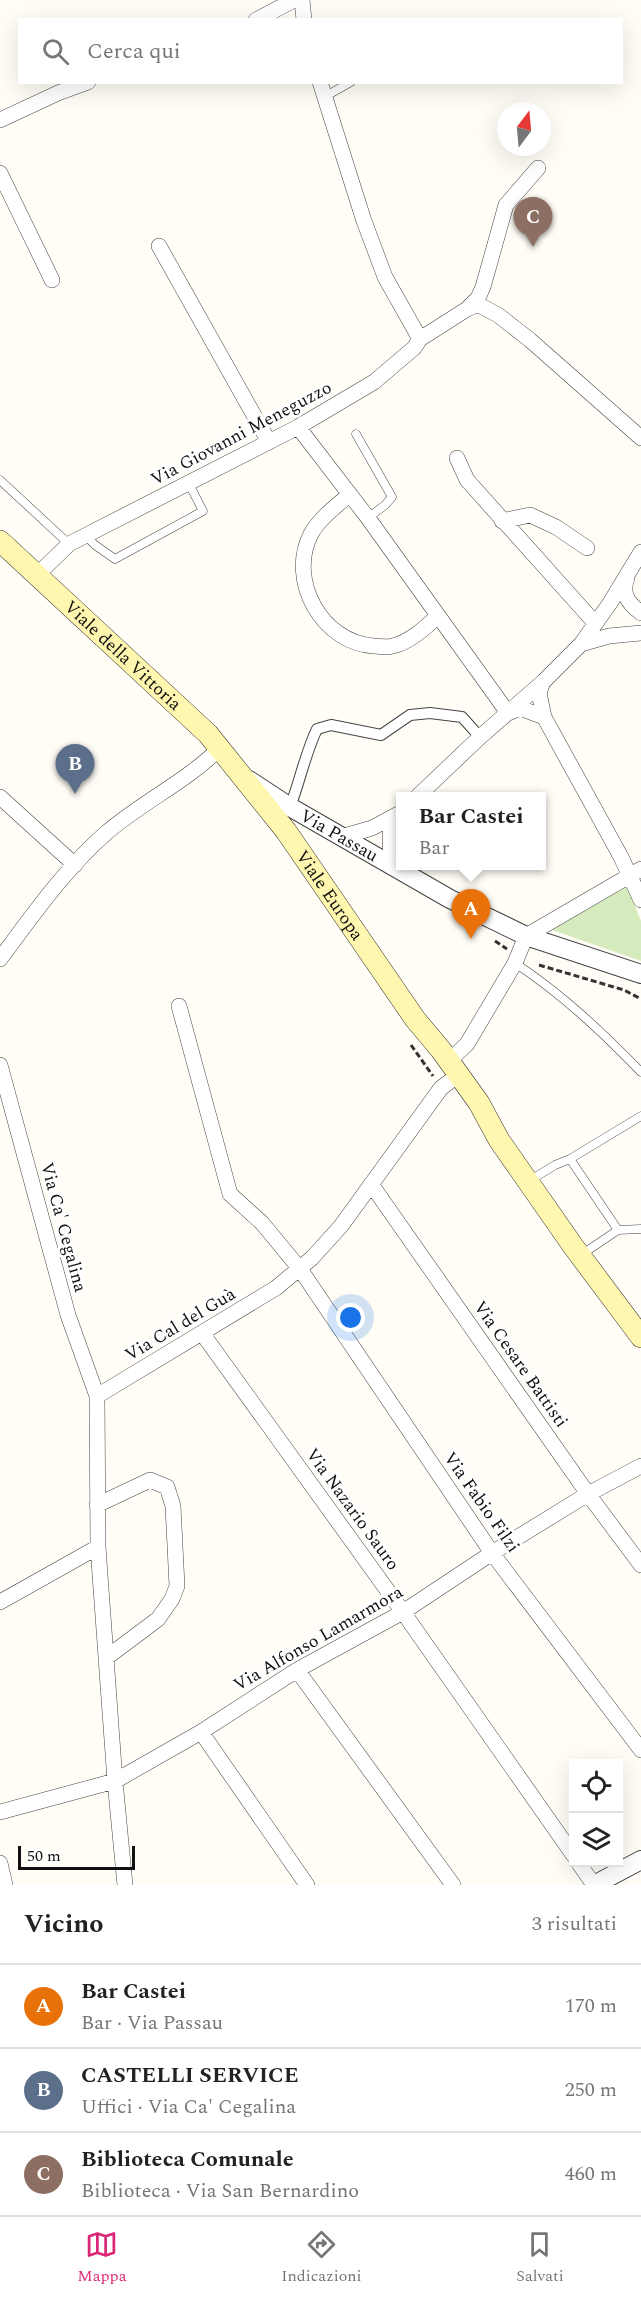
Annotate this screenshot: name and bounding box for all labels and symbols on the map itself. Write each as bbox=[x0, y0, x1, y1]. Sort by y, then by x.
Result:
north arrow bbox=[497, 102, 551, 156]
pin: C bbox=[514, 198, 552, 247]
street label: Via Giovanni Meneguzzo bbox=[146, 374, 337, 493]
street label: Viale della Vittoria bbox=[58, 594, 188, 717]
pin: B bbox=[56, 744, 94, 794]
street label: Via Passau bbox=[295, 803, 383, 869]
street label: Viale Europa bbox=[289, 845, 370, 946]
pin: A bbox=[452, 890, 490, 939]
street label: Via Ca' Cegalina bbox=[33, 1159, 94, 1295]
street label: Via Cal del Guà bbox=[120, 1281, 241, 1368]
street label: Via Cesare Battisti bbox=[467, 1295, 575, 1433]
your location bbox=[336, 1303, 365, 1332]
street label: Via Nazario Sauro bbox=[299, 1443, 406, 1576]
street label: Via Fabio Filzi bbox=[437, 1446, 526, 1558]
street label: Via Alfonso Lamarmora bbox=[228, 1579, 408, 1698]
scale bar bbox=[18, 1843, 135, 1870]

